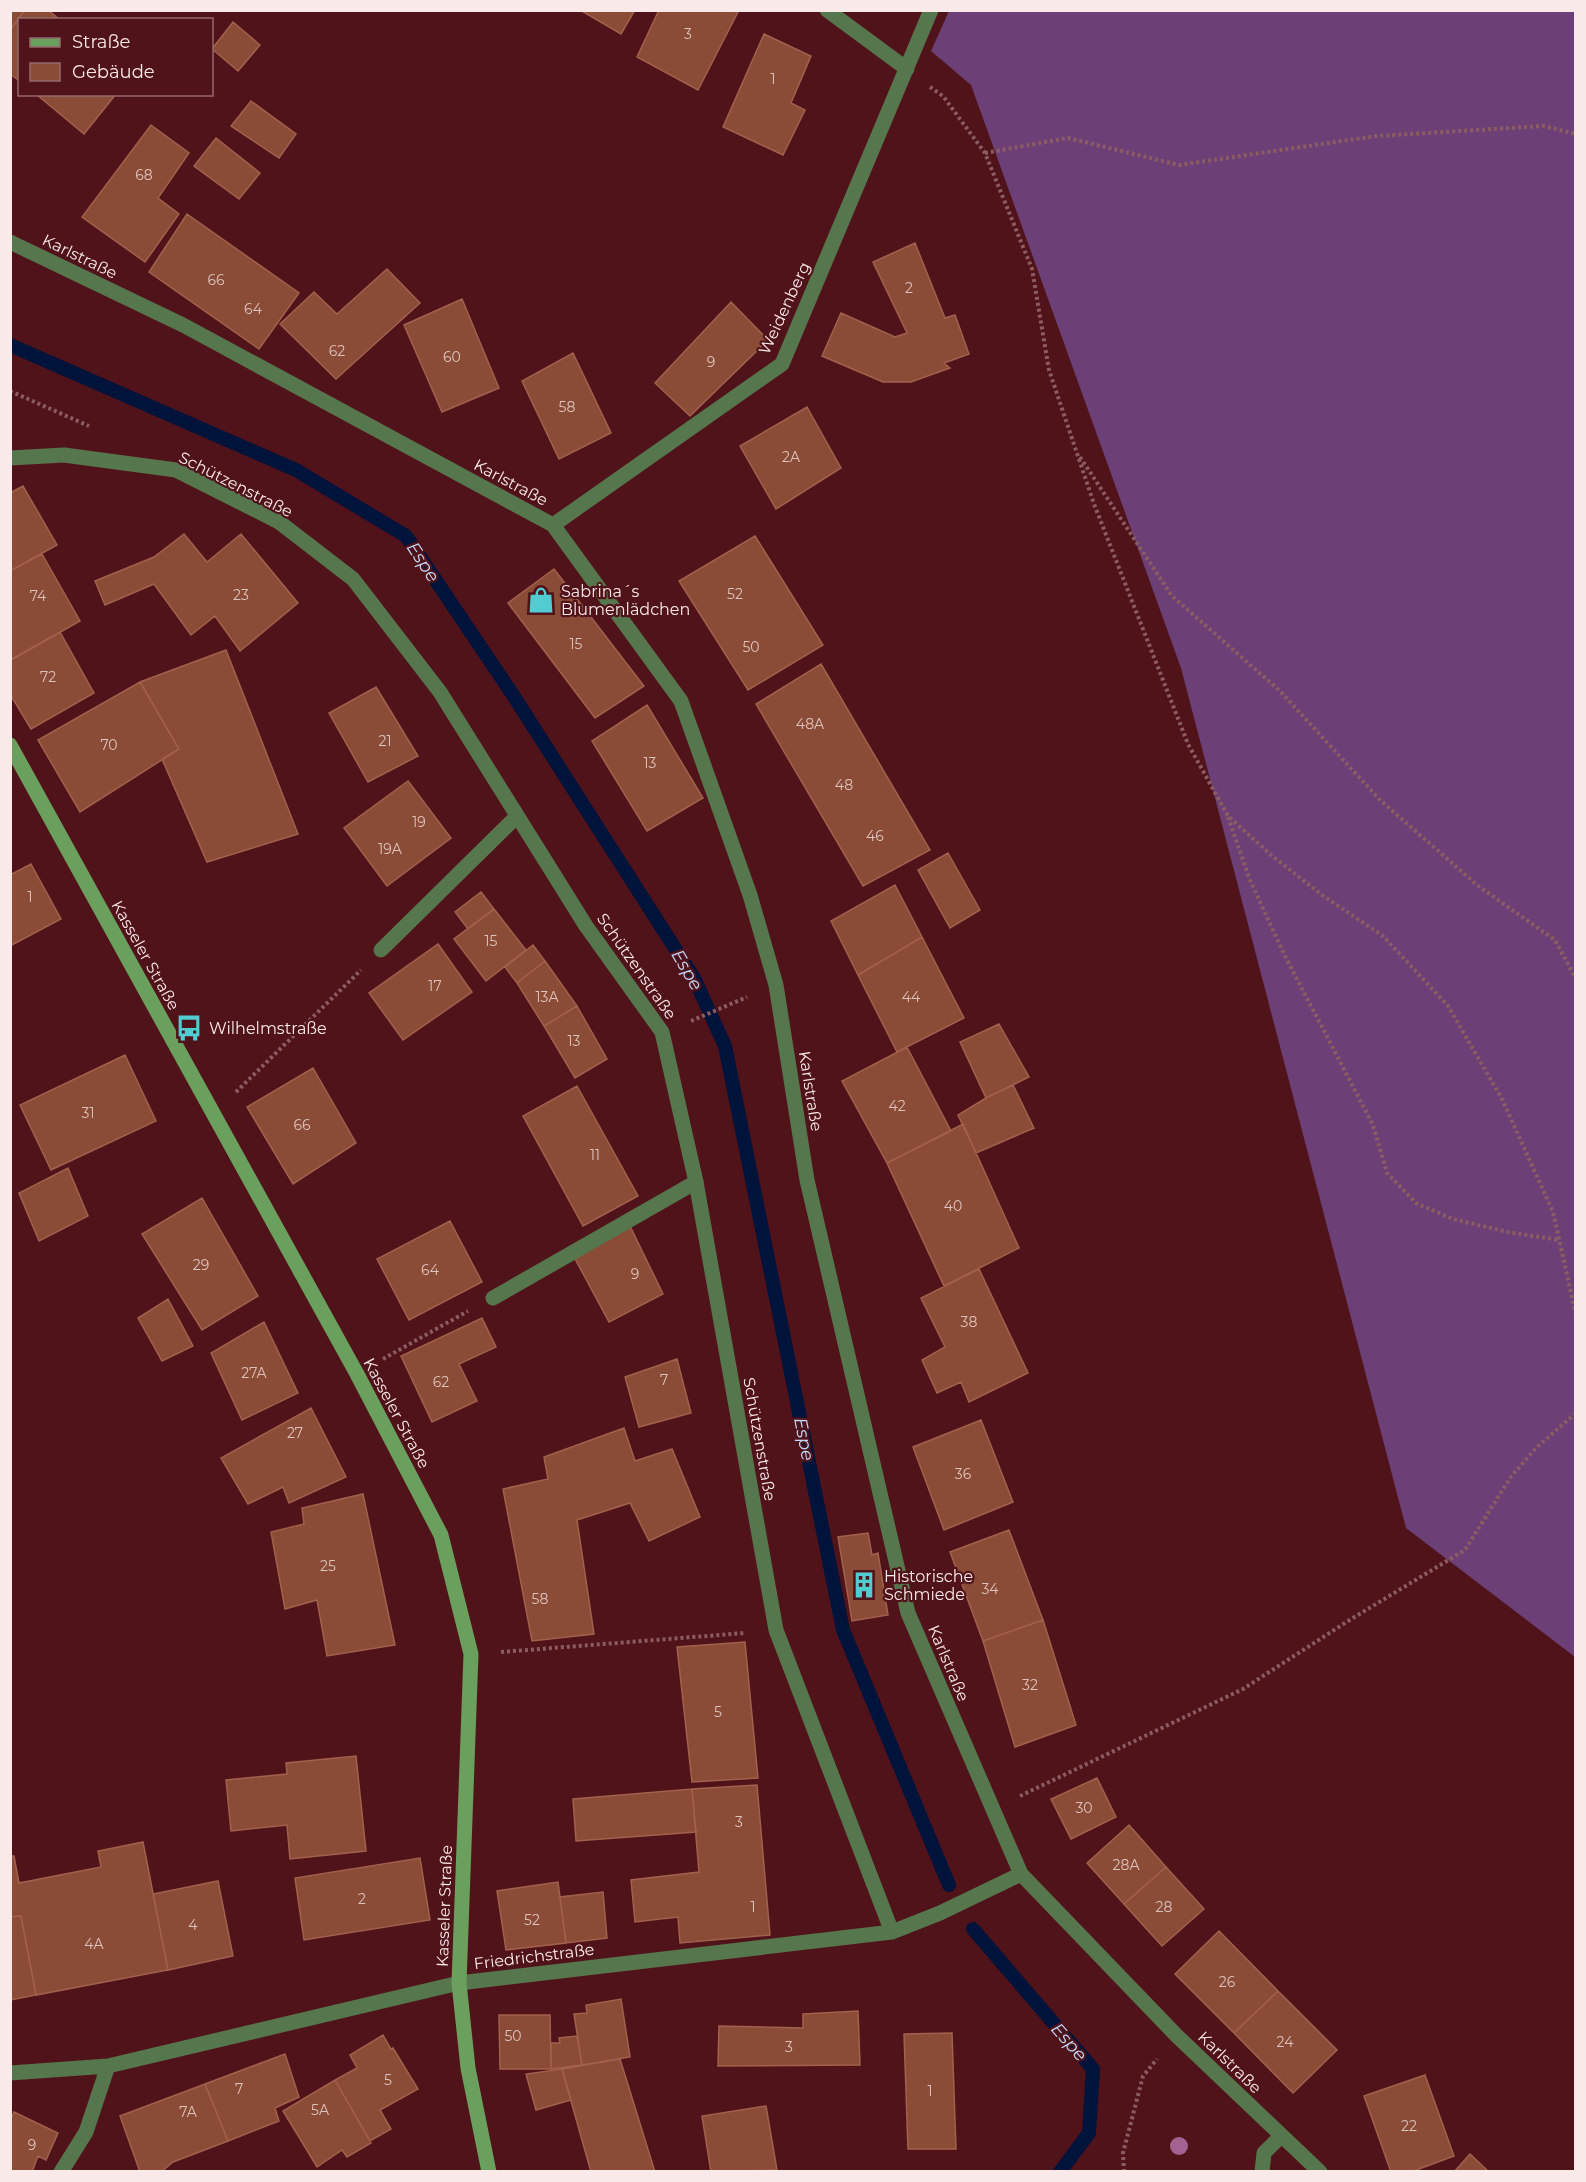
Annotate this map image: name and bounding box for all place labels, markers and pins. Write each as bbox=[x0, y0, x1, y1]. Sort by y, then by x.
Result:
place label: Sabrina´s Blumenlädchen bbox=[561, 582, 690, 619]
shop icon: Sabrina´s Blumenlädchen bbox=[526, 585, 556, 615]
bus stop icon: Wilhelmstraße bbox=[174, 1013, 204, 1043]
place label: Wilhelmstraße bbox=[209, 1019, 327, 1038]
place label: Historische Schmiede bbox=[884, 1567, 973, 1604]
building icon: Historische Schmiede bbox=[849, 1570, 879, 1600]

